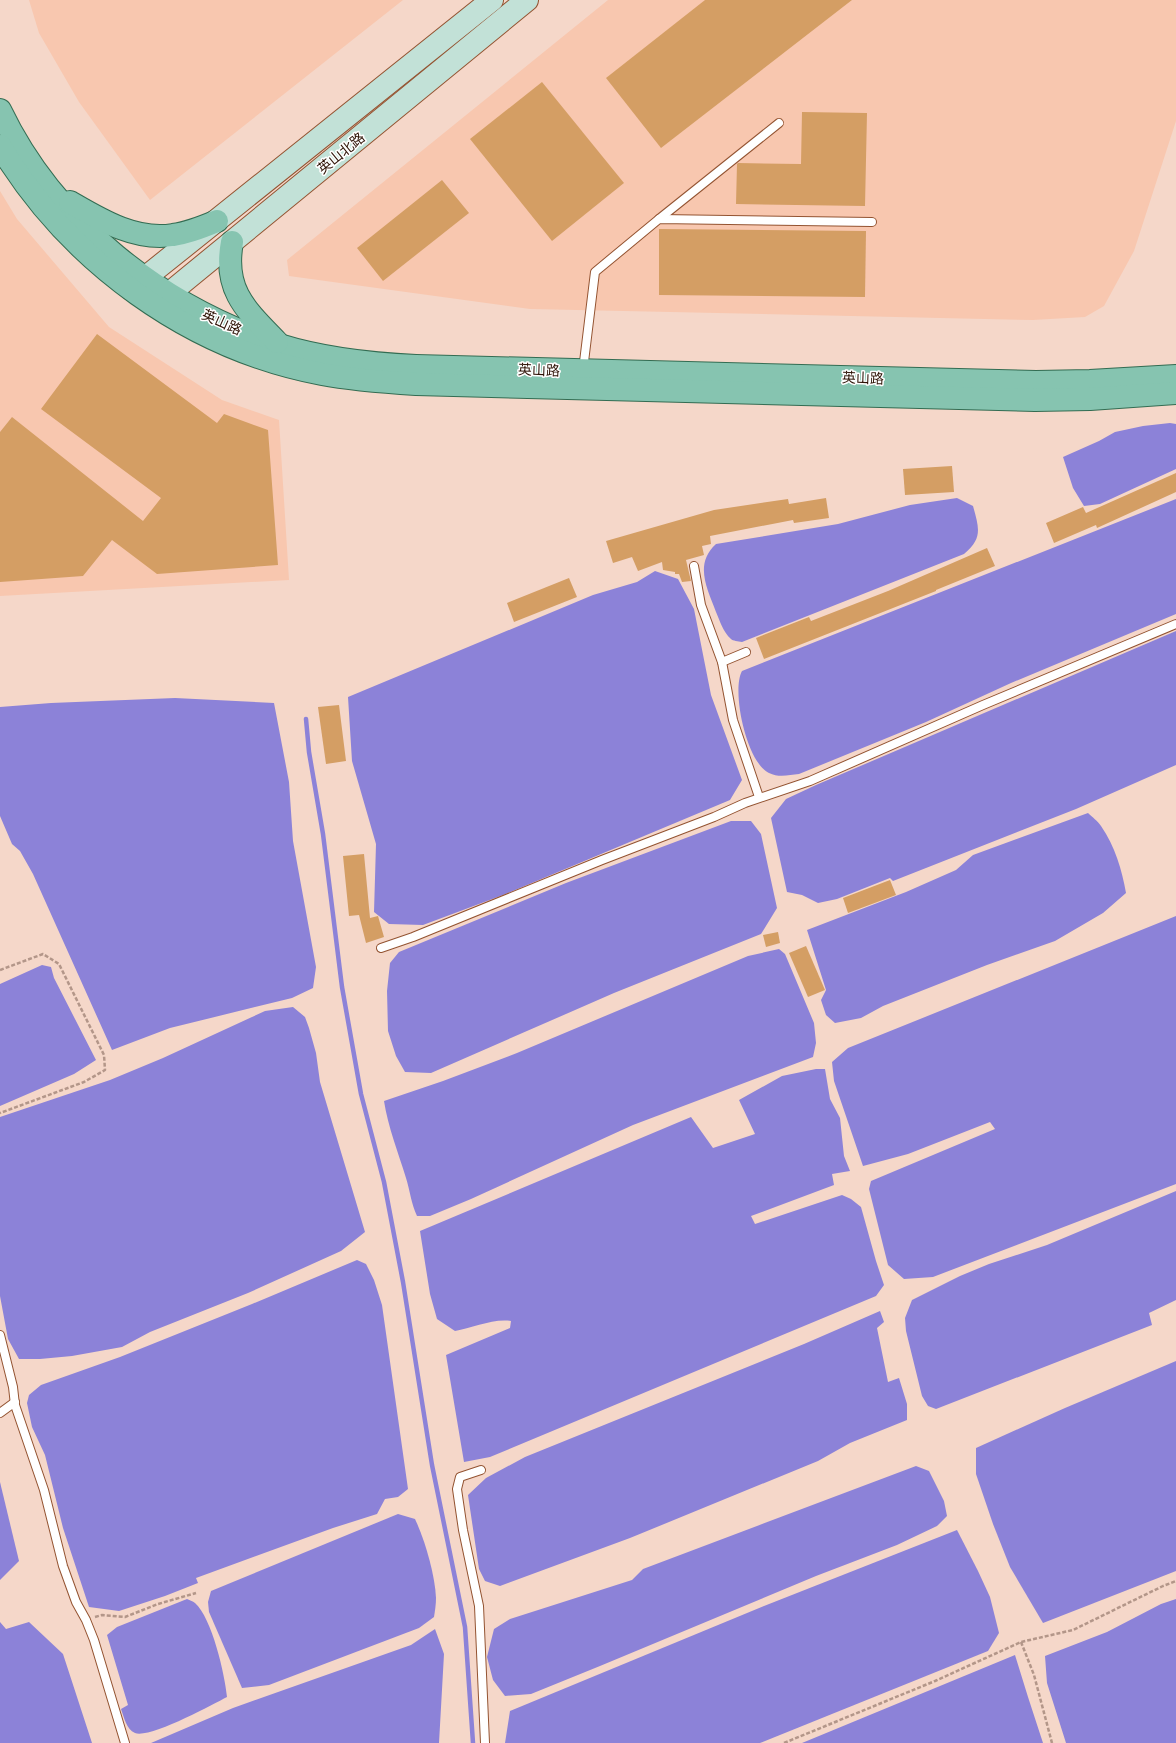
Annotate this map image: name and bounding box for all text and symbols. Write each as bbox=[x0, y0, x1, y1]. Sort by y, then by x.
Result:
street label: 英山北路 bbox=[314, 129, 368, 177]
street label: 英山路 bbox=[200, 306, 244, 338]
street label: 英山路 bbox=[518, 361, 560, 379]
street label: 英山路 bbox=[842, 369, 884, 387]

